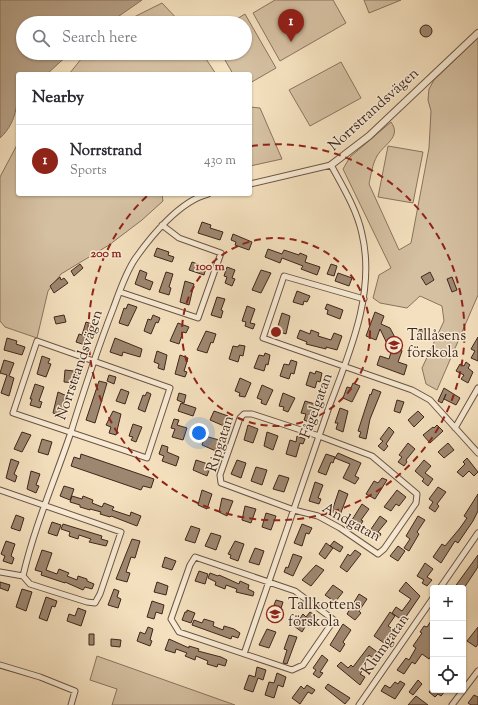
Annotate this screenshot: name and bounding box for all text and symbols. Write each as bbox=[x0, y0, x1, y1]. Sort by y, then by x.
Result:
pin: 1 bbox=[278, 9, 304, 42]
search box bbox=[16, 16, 252, 60]
icon: search bbox=[30, 27, 52, 49]
text: Search here bbox=[62, 28, 137, 49]
street label: Norrstrandsvägen bbox=[324, 63, 424, 156]
text: Nearby bbox=[32, 86, 84, 110]
text: Norrstrand bbox=[70, 141, 142, 162]
text: 1 bbox=[43, 152, 47, 170]
text: 430 m bbox=[204, 152, 236, 170]
text: Sports bbox=[70, 162, 107, 180]
text: 200 m bbox=[91, 245, 121, 263]
text: 100 m bbox=[194, 258, 225, 276]
street label: Norrstrandsvägen bbox=[51, 307, 109, 423]
centre of rings bbox=[269, 325, 283, 339]
place label: Tallåsens förskola bbox=[407, 326, 466, 364]
school or university icon: Tallåsens förskola bbox=[384, 335, 404, 355]
street label: Fågelgatan bbox=[296, 370, 339, 442]
street label: Ripgatan bbox=[202, 413, 240, 475]
your location bbox=[189, 423, 209, 443]
street label: Andgatan bbox=[318, 498, 384, 548]
map controls bbox=[430, 585, 466, 693]
button: + bbox=[430, 585, 466, 621]
place label: Tallkottens förskola bbox=[288, 595, 361, 633]
school or university icon: Tallkottens förskola bbox=[265, 604, 285, 624]
street label: Klumgatan bbox=[357, 610, 415, 680]
button: − bbox=[430, 621, 466, 657]
button: locate bbox=[430, 657, 466, 693]

